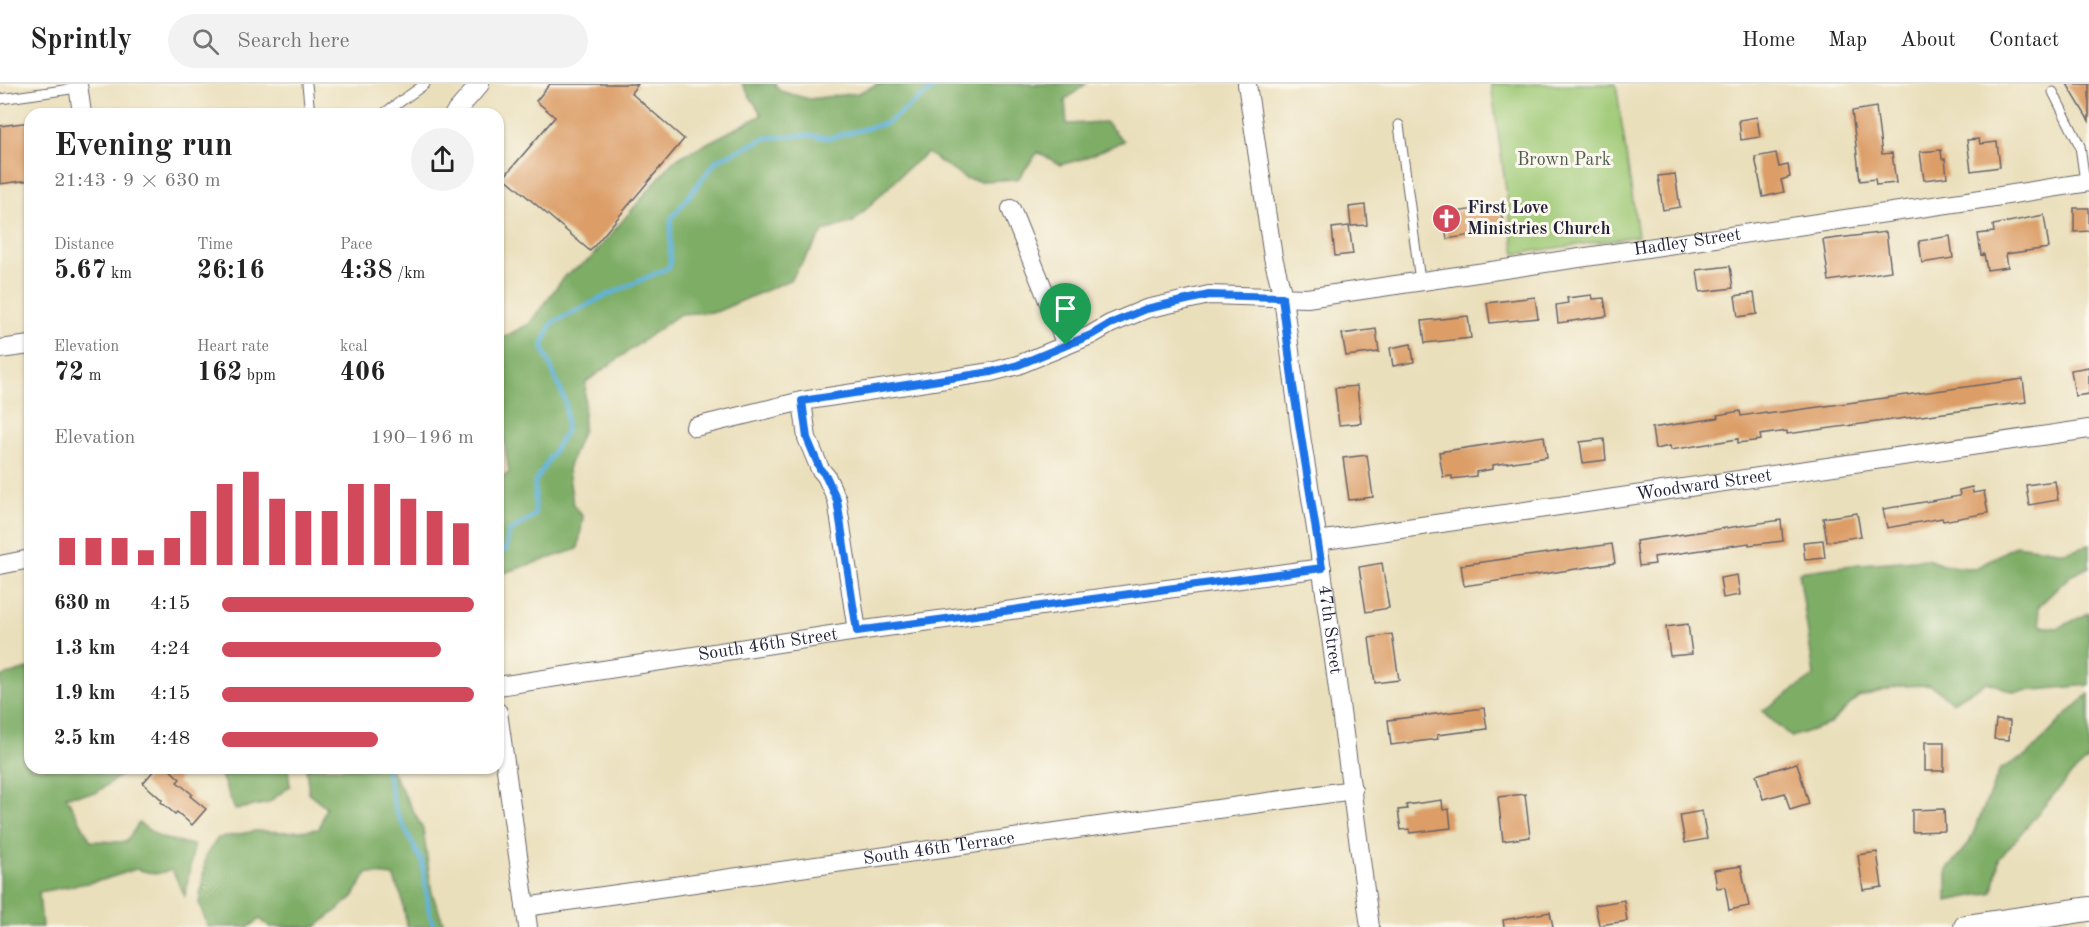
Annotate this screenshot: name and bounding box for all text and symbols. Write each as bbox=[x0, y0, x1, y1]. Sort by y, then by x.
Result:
search box bbox=[168, 14, 588, 68]
icon: search bbox=[189, 25, 222, 58]
text: Sprintly bbox=[30, 27, 132, 55]
text: Search here bbox=[237, 30, 350, 52]
text: Home bbox=[1742, 30, 1795, 51]
text: Map bbox=[1828, 30, 1867, 51]
text: About bbox=[1900, 30, 1956, 51]
text: Contact bbox=[1989, 30, 2059, 51]
button: share bbox=[411, 128, 474, 191]
text: Evening run bbox=[54, 130, 233, 163]
park label: Brown Park bbox=[1517, 151, 1611, 169]
text: 21:43 · 9 × 630 m bbox=[54, 171, 221, 191]
place label: First Love Ministries Church bbox=[1467, 199, 1611, 238]
church icon: First Love Ministries Church bbox=[1430, 202, 1462, 234]
street label: Hadley Street bbox=[1633, 225, 1742, 259]
text: Distance bbox=[54, 237, 114, 253]
text: Time bbox=[197, 237, 233, 253]
text: Pace bbox=[340, 237, 372, 253]
text: 5.67 bbox=[54, 258, 107, 284]
text: 26:16 bbox=[197, 258, 265, 284]
text: 4:38 bbox=[340, 258, 393, 284]
text: km bbox=[107, 266, 132, 282]
text: /km bbox=[393, 266, 425, 282]
pin bbox=[1040, 283, 1091, 345]
icon: arrive bbox=[1049, 292, 1082, 325]
text: Elevation bbox=[54, 339, 119, 355]
text: Heart rate bbox=[197, 339, 269, 355]
text: kcal bbox=[340, 339, 368, 355]
text: 72 bbox=[54, 360, 84, 386]
text: 162 bbox=[197, 360, 242, 386]
text: 406 bbox=[340, 360, 385, 386]
text: m bbox=[84, 368, 101, 384]
text: bpm bbox=[242, 368, 276, 384]
text: Elevation bbox=[54, 428, 135, 448]
text: 190–196 m bbox=[371, 428, 474, 448]
street label: Woodward Street bbox=[1635, 466, 1773, 504]
street label: 47th Street bbox=[1315, 584, 1345, 675]
text: 630 m bbox=[54, 594, 110, 614]
text: 4:15 bbox=[150, 594, 190, 614]
street label: South 46th Street bbox=[697, 625, 839, 664]
text: 1.3 km bbox=[54, 639, 116, 659]
text: 4:24 bbox=[150, 639, 190, 659]
text: 1.9 km bbox=[54, 684, 116, 704]
text: 4:15 bbox=[150, 684, 190, 704]
text: 2.5 km bbox=[54, 729, 116, 749]
text: 4:48 bbox=[150, 729, 190, 749]
street label: South 46th Terrace bbox=[862, 829, 1016, 868]

